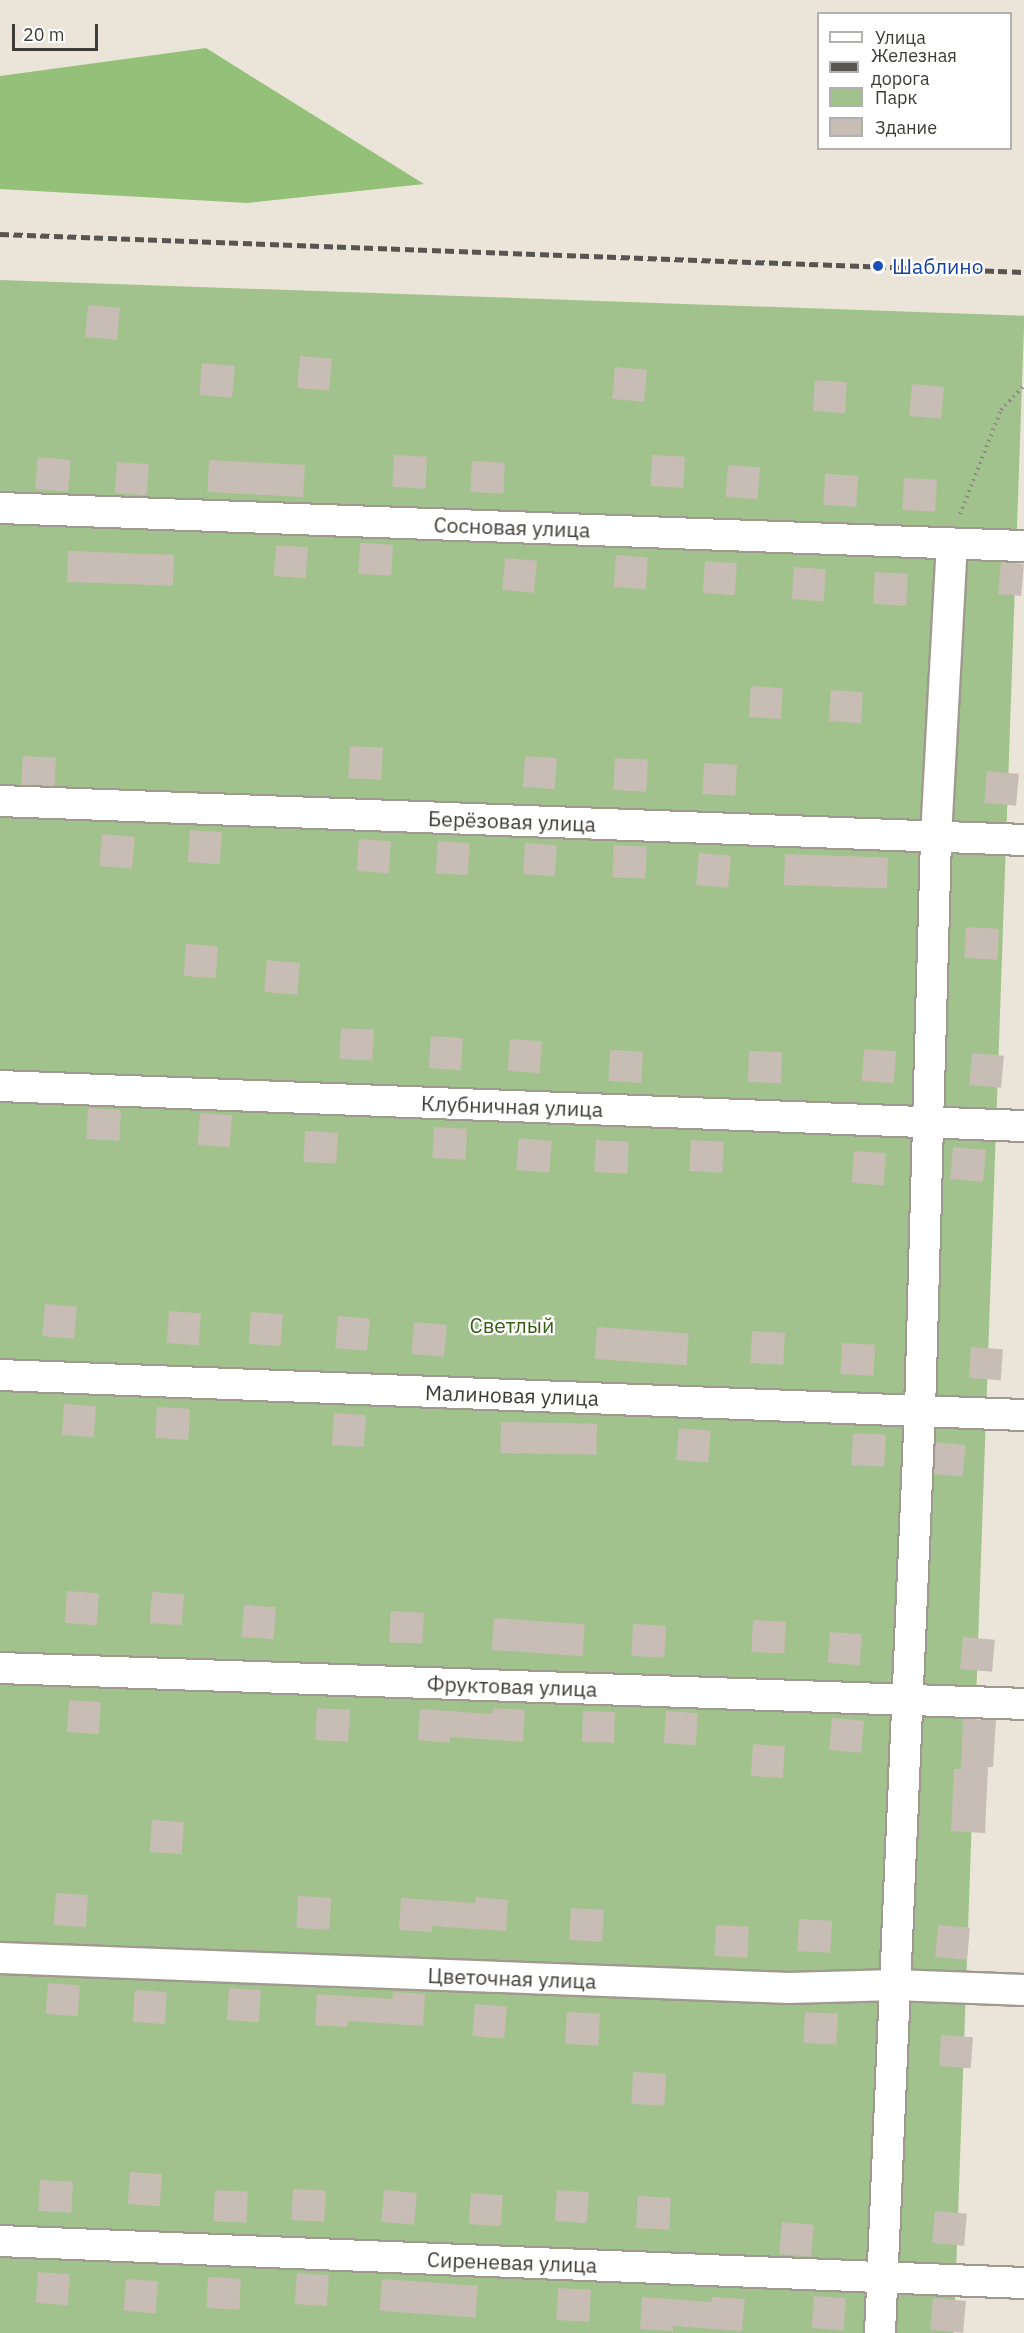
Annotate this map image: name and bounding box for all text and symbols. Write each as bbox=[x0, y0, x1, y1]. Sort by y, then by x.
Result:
scale bar bbox=[15, 12, 100, 50]
legend bbox=[817, 12, 1012, 150]
text: 20 m bbox=[23, 23, 65, 46]
text: Улица bbox=[875, 26, 926, 49]
text: Железная дорога bbox=[871, 44, 957, 90]
text: Парк bbox=[875, 86, 917, 109]
text: Здание bbox=[875, 116, 937, 139]
place label: Шаблино bbox=[892, 253, 983, 279]
marker: Шаблино bbox=[869, 257, 887, 275]
street label: Сосновая улица bbox=[433, 512, 591, 542]
street label: Берёзовая улица bbox=[428, 805, 596, 837]
street label: Клубничная улица bbox=[421, 1090, 603, 1122]
park label: Светлый bbox=[470, 1312, 554, 1338]
street label: Малиновая улица bbox=[425, 1379, 599, 1411]
street label: Фруктовая улица bbox=[426, 1670, 598, 1702]
street label: Цветочная улица bbox=[427, 1962, 597, 1994]
street label: Сиреневая улица bbox=[427, 2246, 597, 2278]

